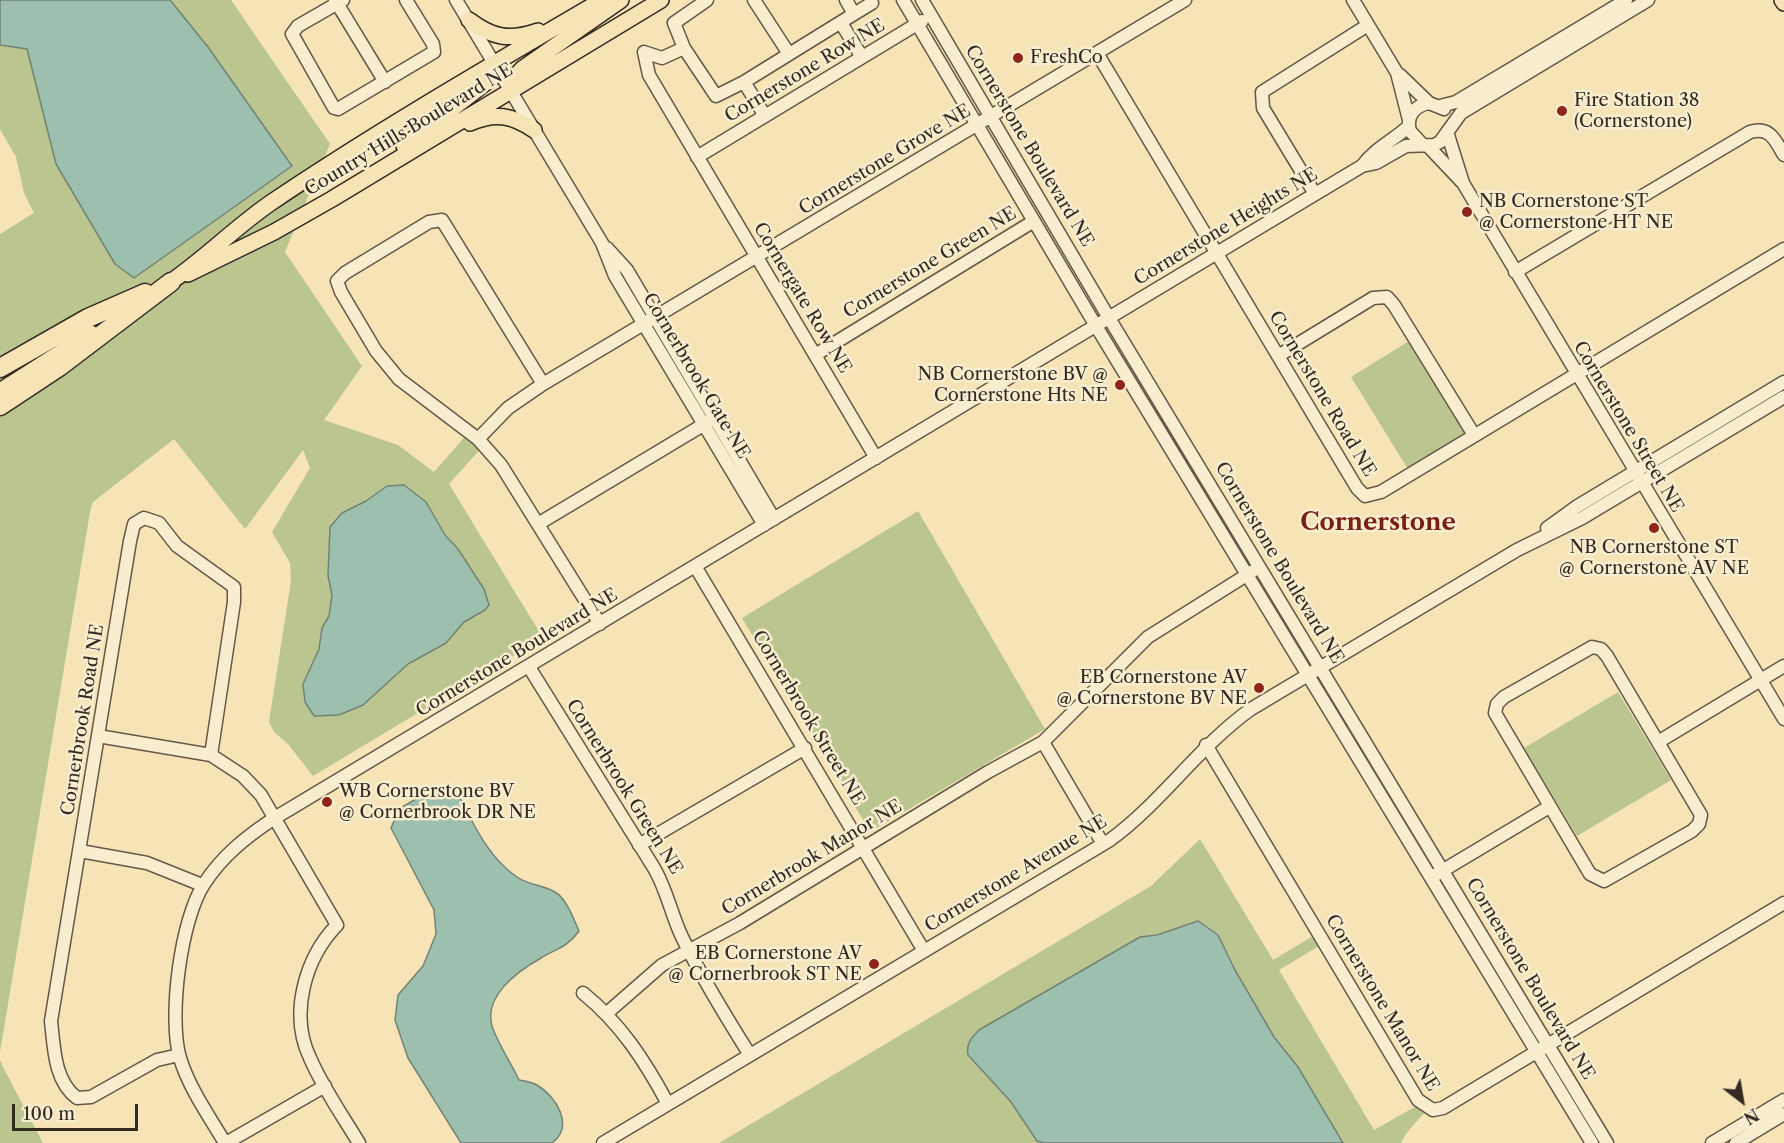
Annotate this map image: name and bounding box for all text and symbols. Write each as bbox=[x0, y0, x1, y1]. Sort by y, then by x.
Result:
street label: Cornerstone Row NE bbox=[721, 15, 889, 127]
street label: Cornerstone Boulevard NE bbox=[960, 41, 1098, 251]
place label: FreshCo bbox=[1030, 47, 1103, 69]
marker: FreshCo bbox=[1011, 51, 1025, 65]
street label: Country Hills Boulevard NE bbox=[301, 59, 517, 201]
place label: Fire Station 38 (Cornerstone) bbox=[1574, 90, 1700, 132]
street label: Cornerstone Grove NE bbox=[795, 100, 975, 220]
marker: Fire Station 38 (Cornerstone) bbox=[1555, 104, 1569, 118]
street label: Cornerstone Heights NE bbox=[1130, 164, 1322, 290]
place label: NB Cornerstone ST @ Cornerstone HT NE bbox=[1479, 191, 1673, 234]
street label: Cornerstone Green NE bbox=[840, 203, 1020, 323]
marker: NB Cornerstone ST @ Cornerstone HT NE bbox=[1460, 205, 1474, 219]
street label: Cornergate Row NE bbox=[748, 219, 856, 377]
street label: Cornerbrook Gate NE bbox=[638, 289, 754, 463]
street label: Cornerstone Road NE bbox=[1264, 307, 1380, 481]
street label: Cornerstone Street NE bbox=[1568, 338, 1688, 516]
place label: NB Cornerstone BV @ Cornerstone Hts NE bbox=[917, 364, 1108, 406]
marker: NB Cornerstone BV @ Cornerstone Hts NE bbox=[1113, 378, 1127, 392]
street label: Cornerstone Boulevard NE bbox=[1210, 458, 1348, 668]
district label: Cornerstone bbox=[1300, 509, 1456, 537]
marker: NB Cornerstone ST @ Cornerstone AV NE bbox=[1647, 521, 1661, 535]
place label: NB Cornerstone ST @ Cornerstone AV NE bbox=[1559, 537, 1749, 580]
street label: Cornerstone Boulevard NE bbox=[412, 584, 622, 722]
street label: Cornerbrook Road NE bbox=[57, 623, 109, 817]
street label: Cornerbrook Street NE bbox=[747, 627, 869, 809]
place label: EB Cornerstone AV @ Cornerstone BV NE bbox=[1057, 667, 1247, 710]
marker: EB Cornerstone AV @ Cornerstone BV NE bbox=[1252, 681, 1266, 695]
street label: Cornerbrook Green NE bbox=[561, 696, 687, 878]
place label: WB Cornerstone BV @ Cornerbrook DR NE bbox=[339, 781, 536, 824]
marker: WB Cornerstone BV @ Cornerbrook DR NE bbox=[320, 795, 334, 809]
street label: Cornerbrook Manor NE bbox=[718, 796, 906, 920]
street label: Cornerstone Avenue NE bbox=[921, 811, 1111, 937]
street label: Cornerstone Boulevard NE bbox=[1461, 874, 1599, 1084]
street label: Cornerstone Manor NE bbox=[1321, 911, 1443, 1095]
place label: EB Cornerstone AV @ Cornerbrook ST NE bbox=[668, 943, 862, 986]
marker: EB Cornerstone AV @ Cornerbrook ST NE bbox=[867, 957, 881, 971]
north arrow bbox=[1712, 1071, 1772, 1131]
scale bar bbox=[15, 1092, 141, 1130]
text: 100 m bbox=[23, 1103, 75, 1125]
text: N bbox=[1740, 1104, 1762, 1129]

